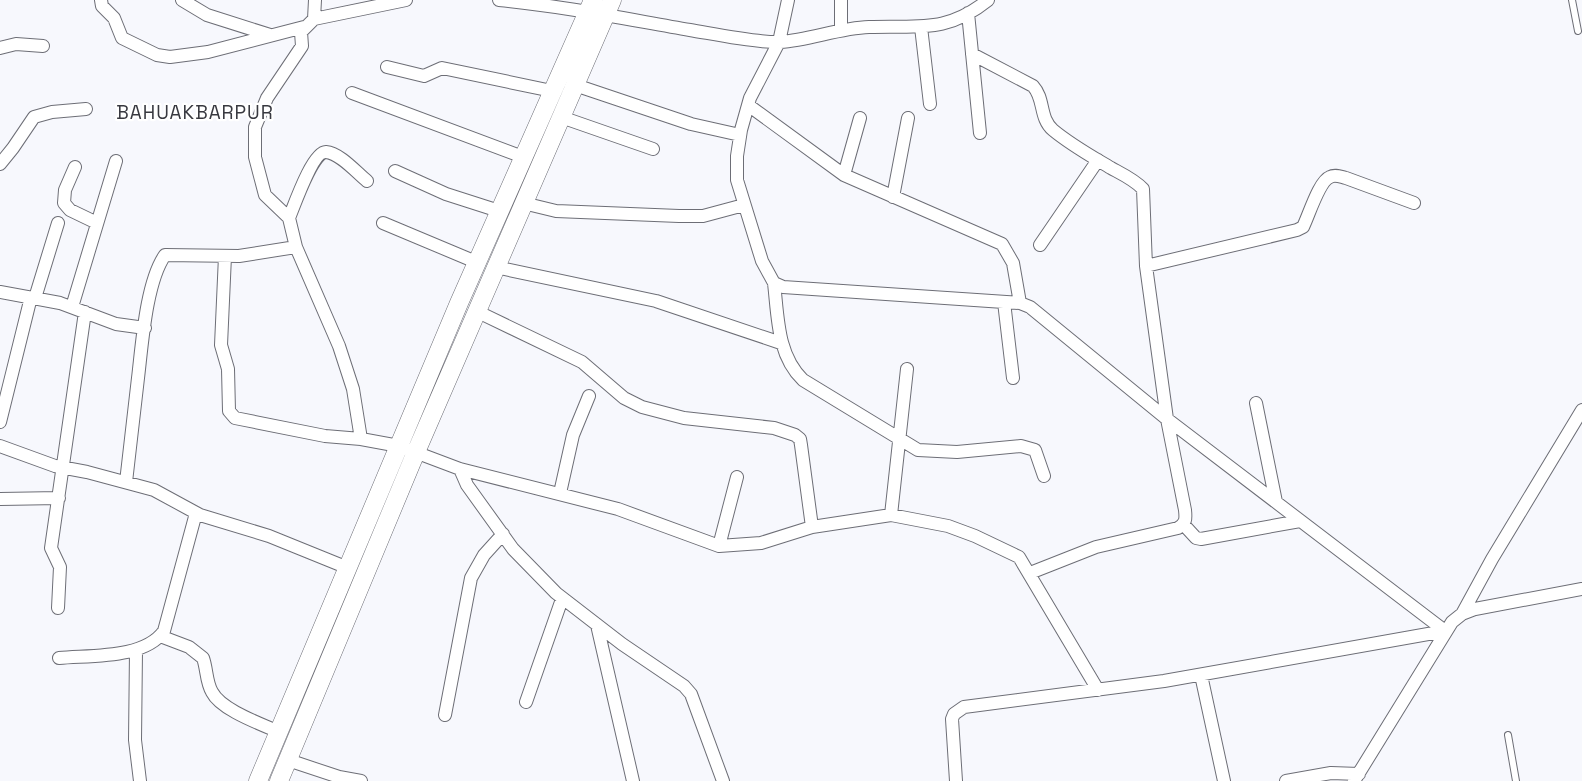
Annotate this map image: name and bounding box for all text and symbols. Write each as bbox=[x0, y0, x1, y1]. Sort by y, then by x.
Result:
district label: BAHUAKBARPUR bbox=[116, 100, 274, 125]

